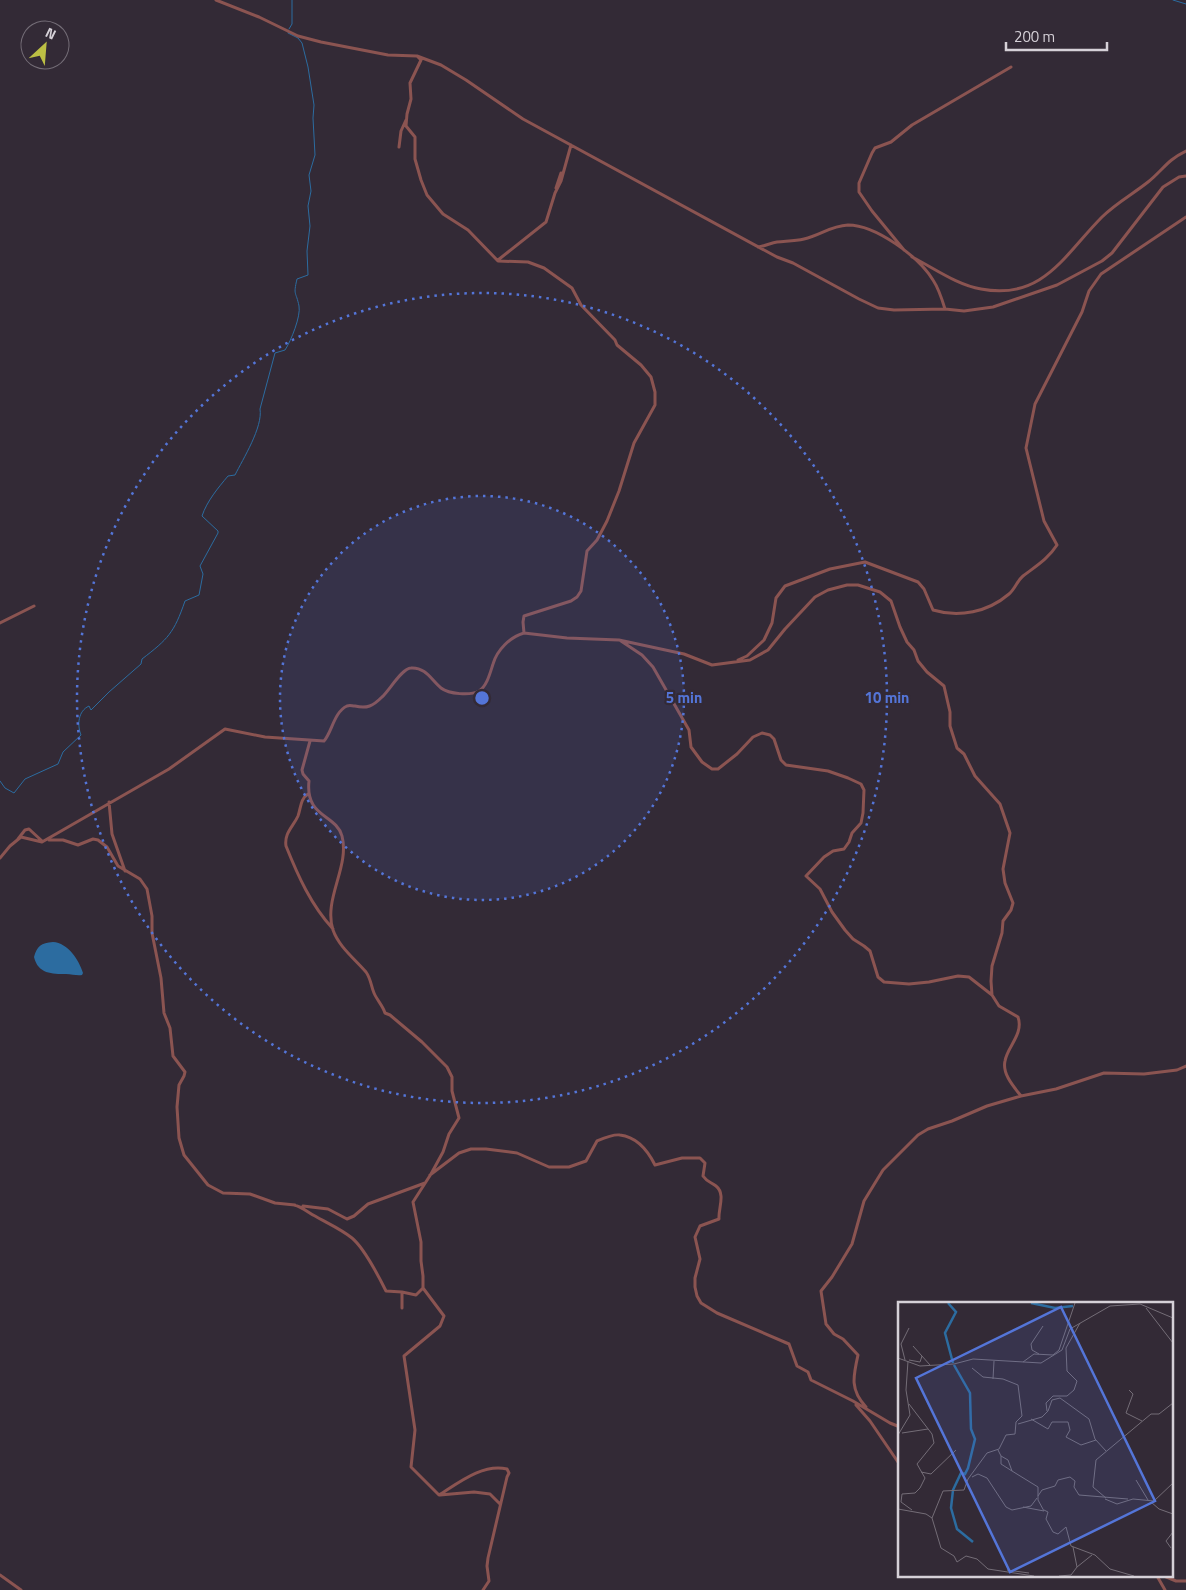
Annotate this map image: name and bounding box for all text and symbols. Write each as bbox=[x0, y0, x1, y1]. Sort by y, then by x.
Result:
north arrow bbox=[20, 20, 70, 70]
scale bar bbox=[1006, 20, 1107, 52]
text: N bbox=[42, 21, 60, 44]
text: 200 m bbox=[1014, 25, 1055, 48]
text: 5 min bbox=[666, 686, 702, 709]
text: 10 min bbox=[865, 686, 909, 709]
centre of rings bbox=[473, 689, 491, 707]
inset map bbox=[898, 1302, 1174, 1578]

